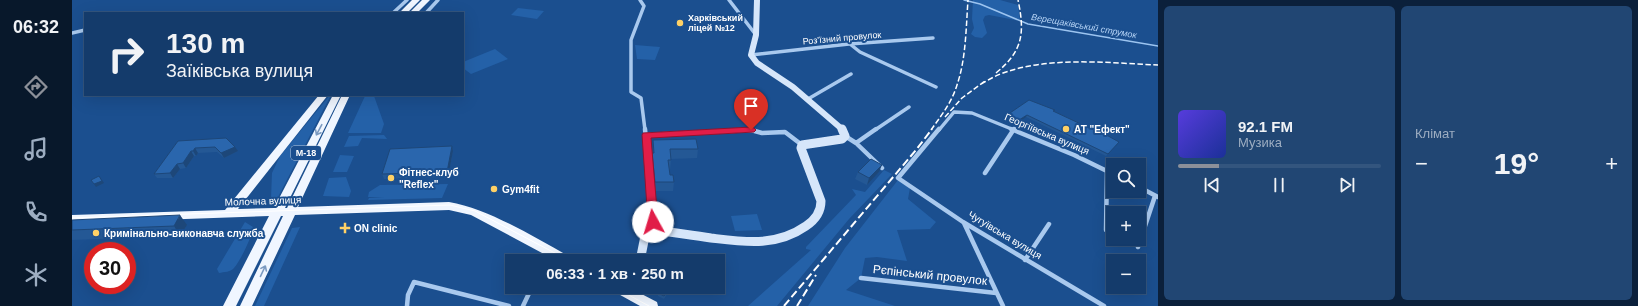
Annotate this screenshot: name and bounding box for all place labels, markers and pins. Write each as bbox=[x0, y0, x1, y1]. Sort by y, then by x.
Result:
place label: Харківський ліцей №12 bbox=[688, 13, 743, 33]
marker: Харківський ліцей №12 bbox=[675, 18, 685, 28]
pin bbox=[734, 89, 768, 130]
marker: АТ "Ефект" bbox=[1061, 124, 1071, 134]
place label: АТ "Ефект" bbox=[1074, 124, 1130, 135]
place label: Фітнес-клуб "Reflex" bbox=[399, 167, 459, 190]
marker: Фітнес-клуб "Reflex" bbox=[386, 173, 396, 183]
marker: Gym4fit bbox=[489, 184, 499, 194]
place label: Gym4fit bbox=[502, 184, 540, 195]
marker: ON clinic bbox=[339, 222, 351, 234]
place label: ON clinic bbox=[354, 223, 398, 234]
marker: Кримінально-виконавча служба bbox=[91, 228, 101, 238]
place label: Кримінально-виконавча служба bbox=[104, 228, 264, 239]

